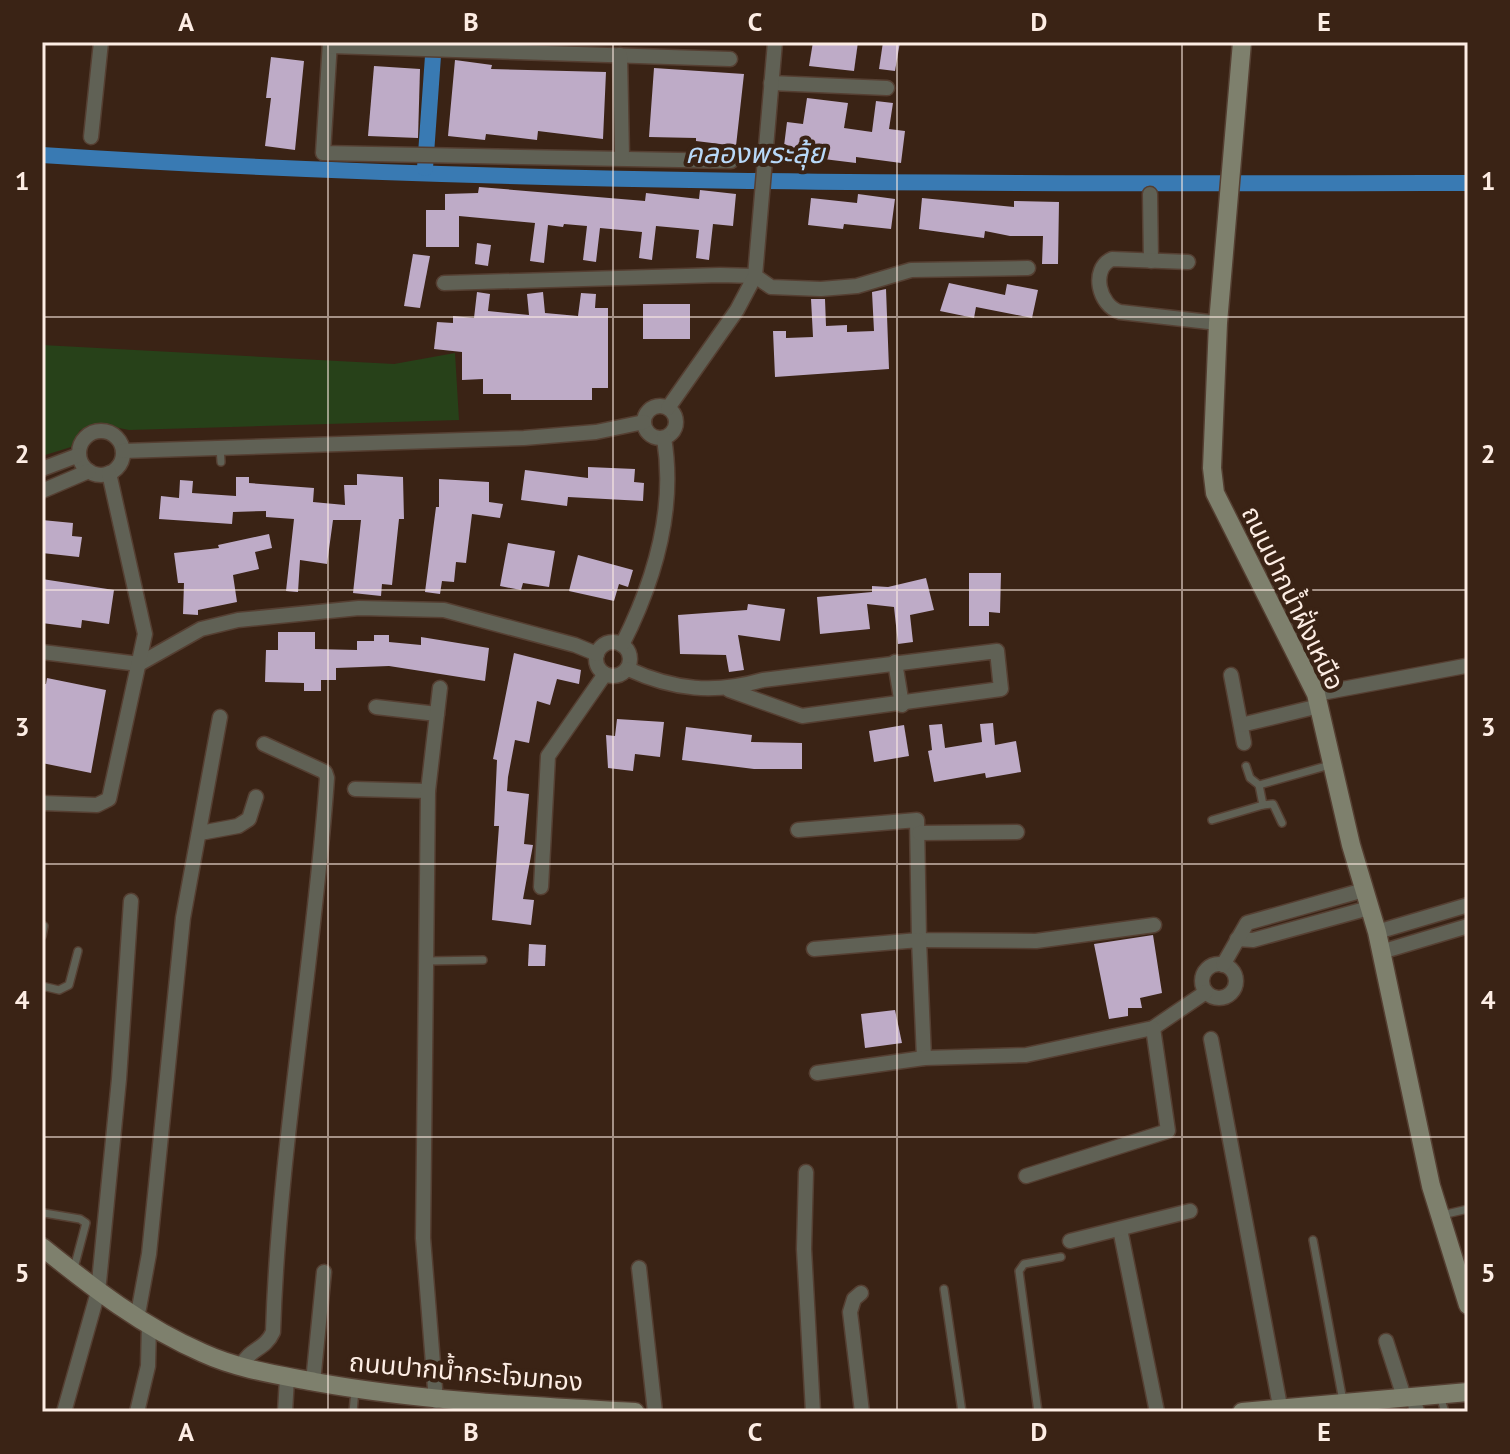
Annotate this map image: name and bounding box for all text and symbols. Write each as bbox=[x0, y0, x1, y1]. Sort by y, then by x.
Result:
text: A bbox=[178, 5, 194, 38]
text: B bbox=[463, 5, 479, 38]
text: C bbox=[748, 5, 762, 38]
text: D bbox=[1031, 5, 1047, 38]
text: E bbox=[1317, 5, 1331, 38]
water label: คลองพระลุ้ย bbox=[685, 134, 827, 171]
text: 1 bbox=[15, 164, 29, 197]
text: 1 bbox=[1481, 164, 1495, 197]
text: 2 bbox=[15, 437, 29, 470]
text: 2 bbox=[1481, 437, 1495, 470]
street label: ถนนปากน้ำฝั่งเหนือ bbox=[1235, 500, 1353, 695]
text: 3 bbox=[15, 710, 29, 743]
text: 3 bbox=[1481, 710, 1495, 743]
text: 4 bbox=[15, 983, 30, 1016]
text: 4 bbox=[1481, 983, 1496, 1016]
text: 5 bbox=[15, 1256, 29, 1289]
text: 5 bbox=[1481, 1256, 1495, 1289]
street label: ถนนปากน้ำกระโจมทอง bbox=[348, 1344, 585, 1398]
text: A bbox=[178, 1415, 194, 1448]
text: B bbox=[463, 1415, 479, 1448]
text: C bbox=[748, 1415, 762, 1448]
text: D bbox=[1031, 1415, 1047, 1448]
text: E bbox=[1317, 1415, 1331, 1448]

